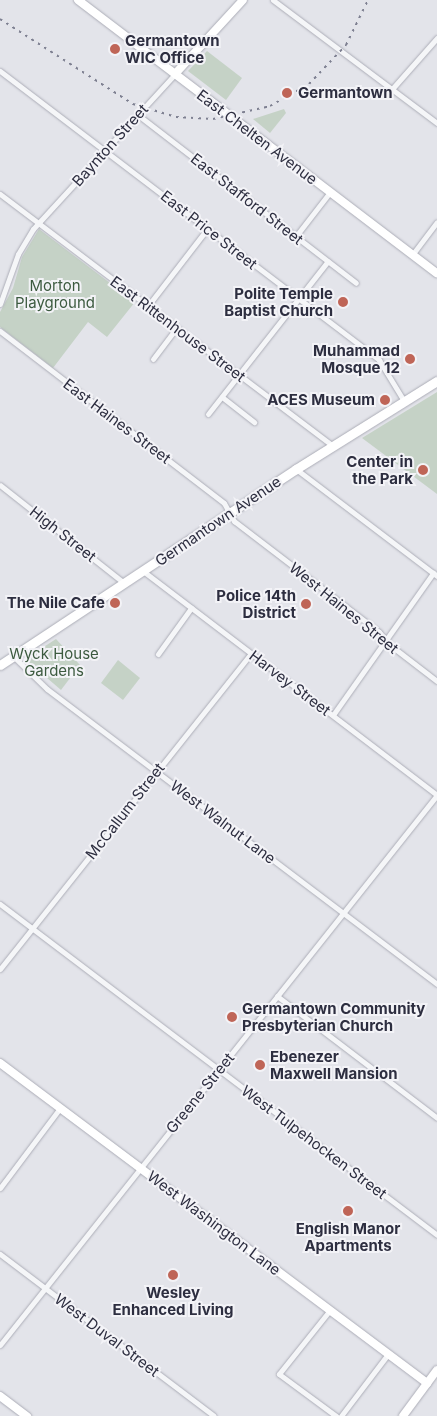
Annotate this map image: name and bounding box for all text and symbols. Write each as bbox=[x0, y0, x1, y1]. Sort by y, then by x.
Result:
place label: Germantown WIC Office bbox=[125, 31, 220, 66]
marker: Germantown WIC Office bbox=[109, 43, 121, 55]
place label: Germantown bbox=[298, 84, 393, 102]
street label: East Chelten Avenue bbox=[193, 86, 321, 188]
marker: Germantown bbox=[280, 86, 294, 100]
street label: Baynton Street bbox=[68, 100, 152, 190]
street label: East Stafford Street bbox=[187, 150, 307, 248]
street label: East Price Street bbox=[157, 187, 261, 273]
street label: East Rittenhouse Street bbox=[107, 272, 249, 386]
park label: Morton Playground bbox=[15, 276, 95, 311]
place label: Polite Temple Baptist Church bbox=[224, 284, 333, 319]
marker: Polite Temple Baptist Church bbox=[337, 296, 349, 308]
place label: Muhammad Mosque 12 bbox=[313, 341, 400, 376]
marker: Muhammad Mosque 12 bbox=[404, 353, 416, 365]
street label: East Haines Street bbox=[60, 375, 174, 467]
place label: ACES Museum bbox=[267, 391, 375, 409]
marker: ACES Museum bbox=[379, 394, 391, 406]
place label: Center in the Park bbox=[346, 452, 413, 487]
marker: Center in the Park bbox=[417, 464, 429, 476]
street label: Germantown Avenue bbox=[152, 472, 284, 570]
street label: High Street bbox=[26, 502, 100, 566]
street label: West Haines Street bbox=[286, 559, 402, 657]
place label: Police 14th District bbox=[216, 586, 296, 621]
place label: The Nile Cafe bbox=[7, 594, 105, 612]
marker: The Nile Cafe bbox=[109, 597, 121, 609]
marker: Police 14th District bbox=[300, 598, 312, 610]
park label: Wyck House Gardens bbox=[9, 644, 99, 679]
street label: Harvey Street bbox=[246, 647, 334, 719]
street label: McCallum Street bbox=[82, 759, 168, 863]
street label: West Walnut Lane bbox=[167, 777, 279, 867]
place label: Germantown Community Presbyterian Church bbox=[242, 999, 425, 1034]
marker: Germantown Community Presbyterian Church bbox=[226, 1011, 238, 1023]
place label: Ebenezer Maxwell Mansion bbox=[270, 1047, 398, 1082]
street label: Greene Street bbox=[162, 1049, 238, 1137]
marker: Ebenezer Maxwell Mansion bbox=[254, 1059, 266, 1071]
street label: West Tulpehocken Street bbox=[238, 1081, 390, 1203]
street label: West Washington Lane bbox=[144, 1167, 284, 1279]
marker: English Manor Apartments bbox=[342, 1205, 354, 1217]
place label: English Manor Apartments bbox=[296, 1219, 400, 1254]
marker: Wesley Enhanced Living bbox=[167, 1269, 179, 1281]
place label: Wesley Enhanced Living bbox=[112, 1283, 234, 1318]
street label: West Duval Street bbox=[51, 1290, 163, 1380]

